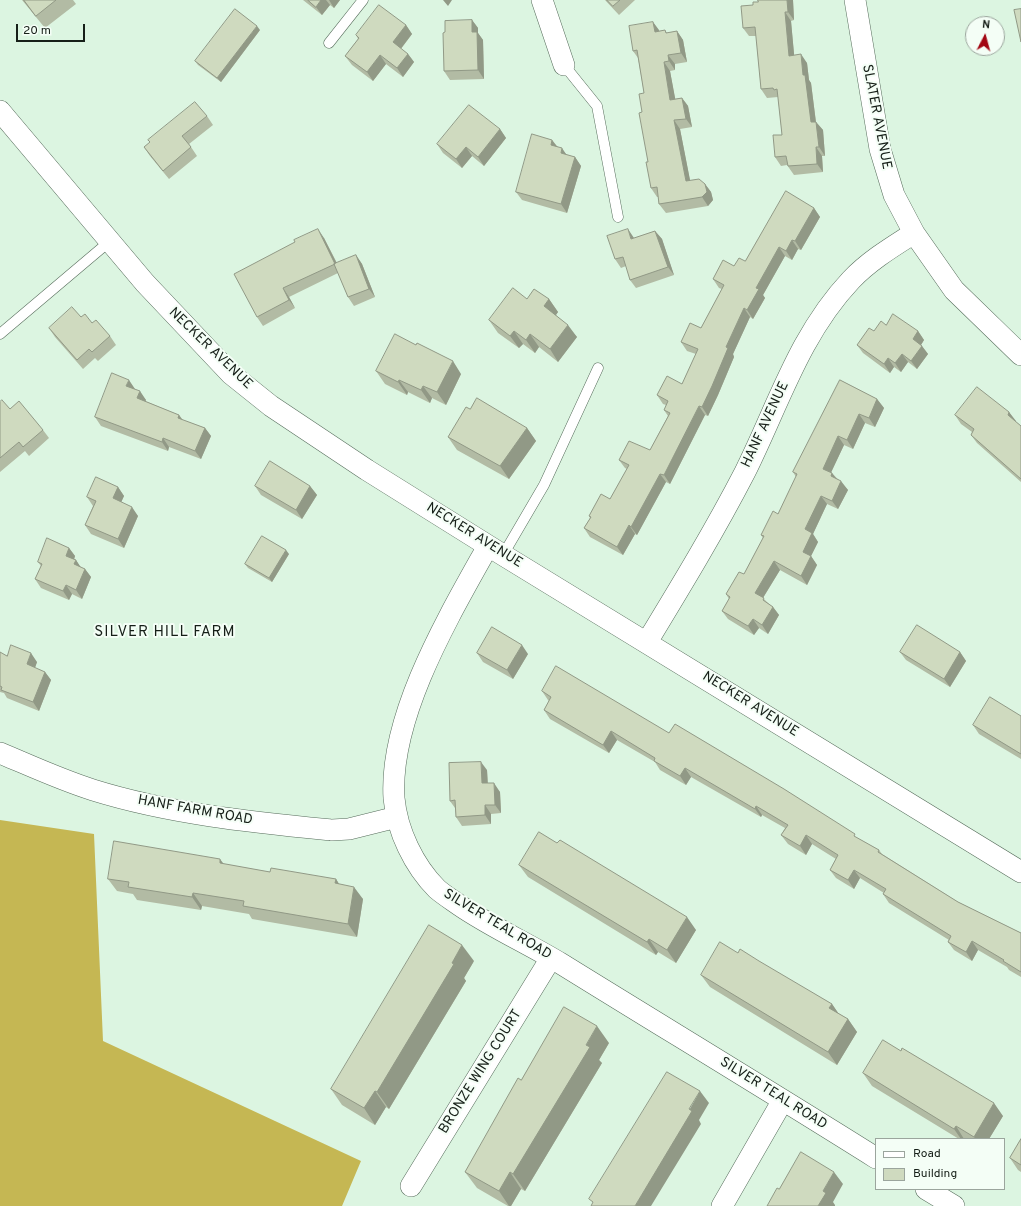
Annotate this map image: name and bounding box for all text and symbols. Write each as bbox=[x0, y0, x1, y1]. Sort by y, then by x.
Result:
scale bar bbox=[18, 16, 87, 42]
north arrow bbox=[965, 16, 1005, 56]
text: N bbox=[981, 18, 991, 32]
text: 20 m bbox=[23, 23, 51, 39]
street label: SLATER AVENUE bbox=[858, 63, 894, 171]
street label: NECKER AVENUE bbox=[165, 305, 255, 393]
street label: HANF AVENUE bbox=[739, 379, 793, 471]
street label: NECKER AVENUE bbox=[423, 500, 525, 572]
district label: SILVER HILL FARM bbox=[94, 624, 236, 642]
street label: NECKER AVENUE bbox=[699, 669, 801, 741]
street label: HANF FARM ROAD bbox=[136, 793, 254, 829]
street label: SILVER TEAL ROAD bbox=[440, 886, 554, 964]
street label: BRONZE WING COURT bbox=[436, 1007, 526, 1137]
street label: SILVER TEAL ROAD bbox=[716, 1054, 830, 1134]
legend bbox=[875, 1138, 1005, 1190]
text: Road bbox=[913, 1146, 941, 1162]
text: Building bbox=[913, 1166, 957, 1182]

